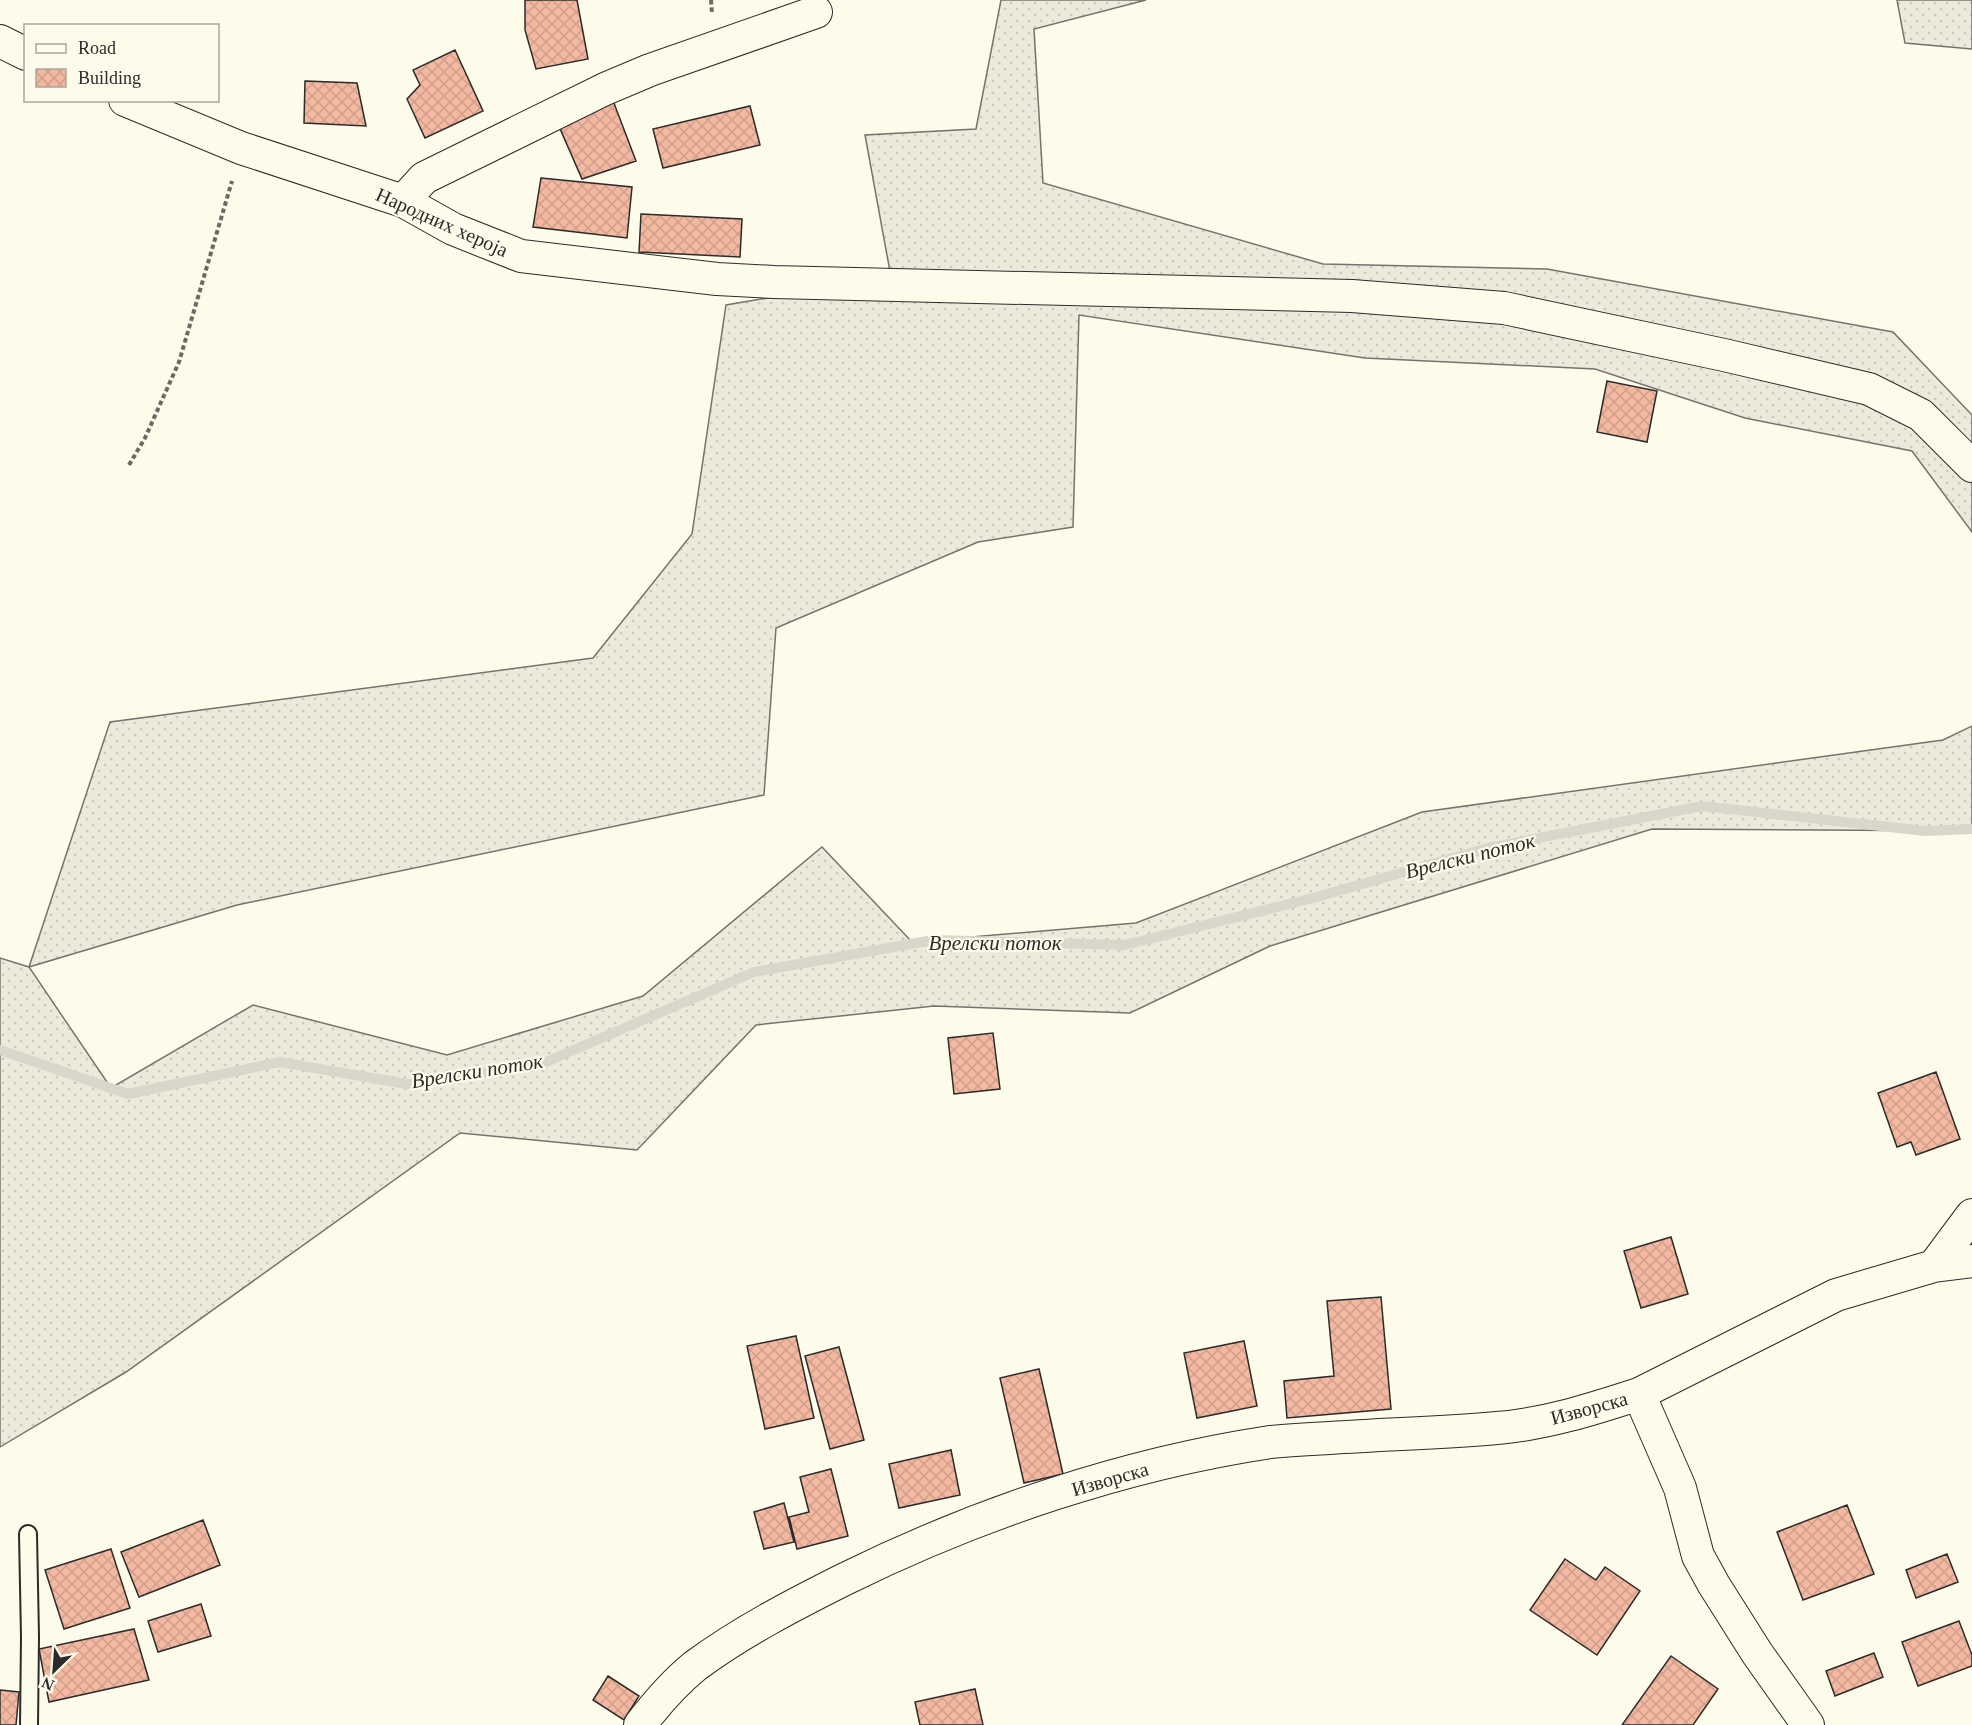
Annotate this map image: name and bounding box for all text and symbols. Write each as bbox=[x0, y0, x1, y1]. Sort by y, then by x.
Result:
legend bbox=[24, 24, 219, 102]
text: Road bbox=[78, 38, 116, 58]
text: Building bbox=[78, 68, 141, 88]
street label: Народних хероја bbox=[372, 183, 512, 262]
water label: Врелски поток bbox=[1403, 828, 1538, 884]
water label: Врелски поток bbox=[929, 931, 1062, 955]
water label: Врелски поток bbox=[409, 1049, 545, 1093]
street label: Изворска bbox=[1548, 1387, 1630, 1430]
street label: Изворска bbox=[1069, 1458, 1151, 1501]
north arrow bbox=[24, 1641, 84, 1701]
text: N bbox=[39, 1674, 57, 1694]

